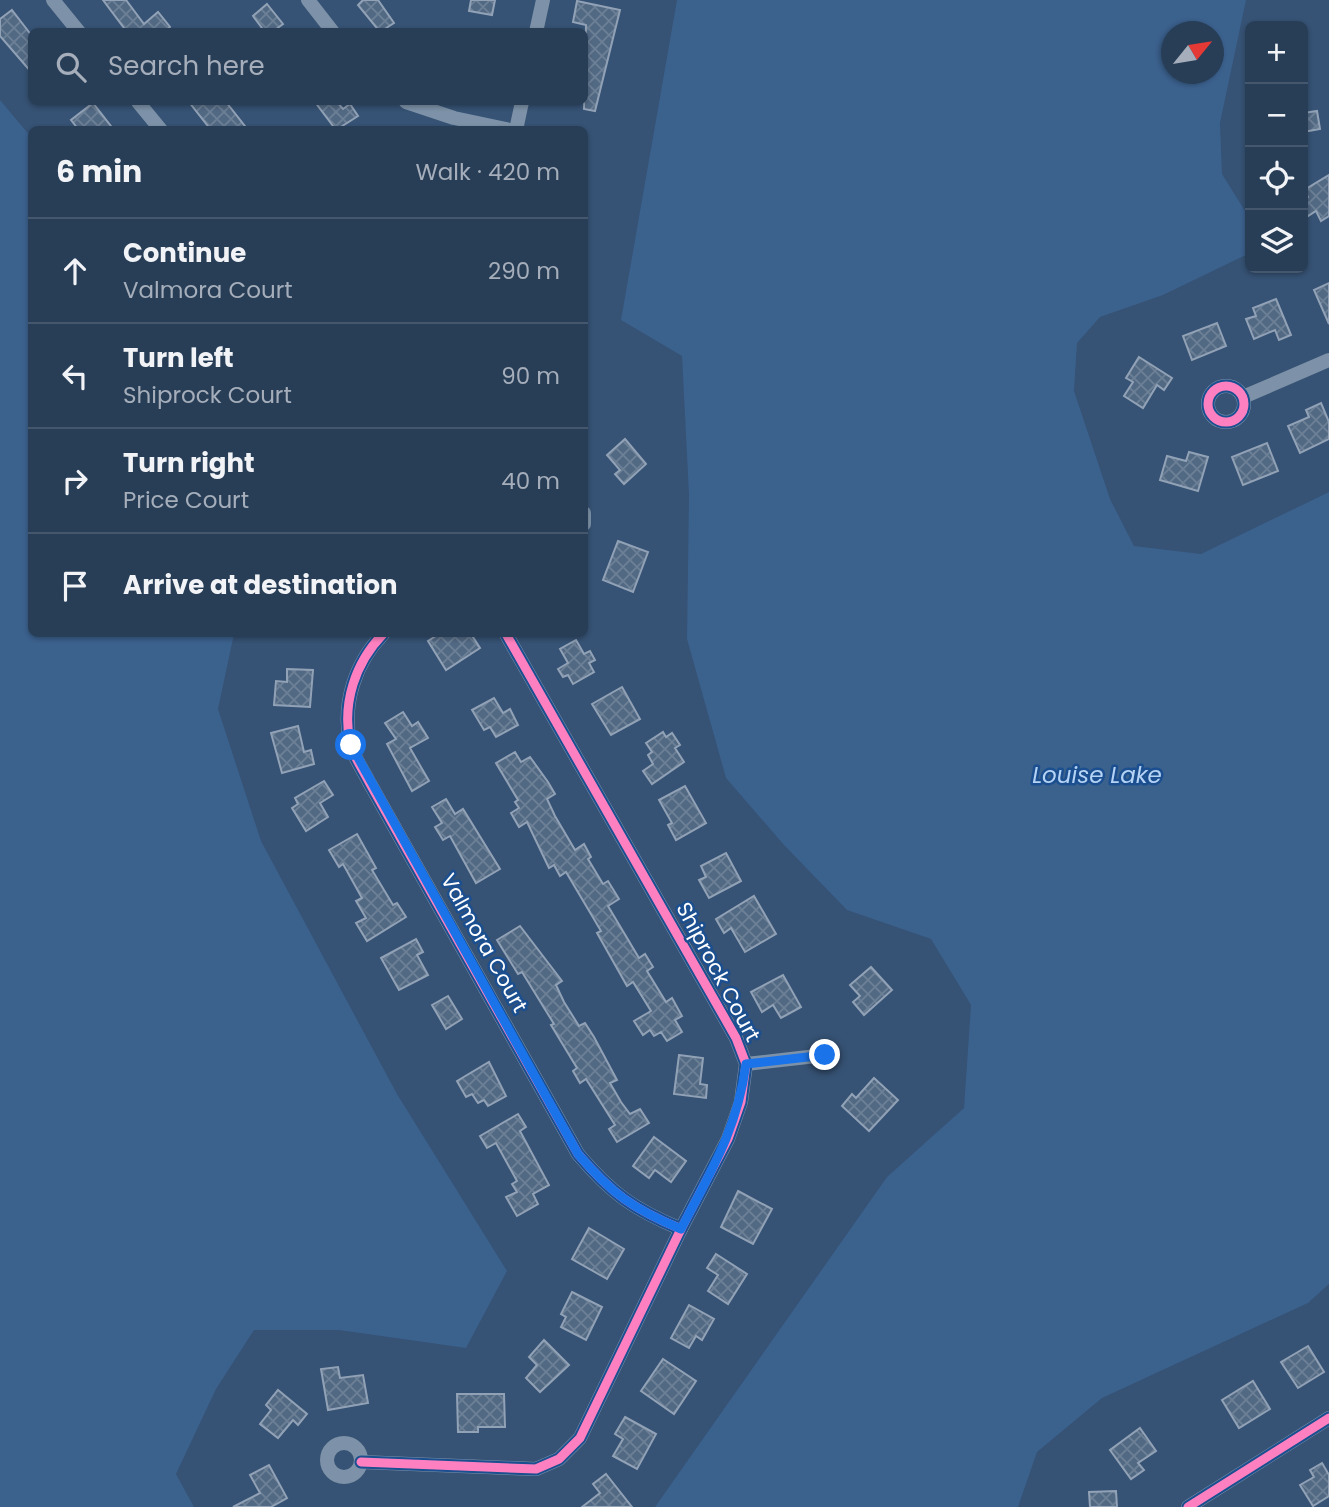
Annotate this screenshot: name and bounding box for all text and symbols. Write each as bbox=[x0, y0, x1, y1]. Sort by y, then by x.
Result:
north arrow bbox=[1161, 21, 1224, 84]
map controls bbox=[1245, 21, 1308, 273]
button: + bbox=[1245, 21, 1308, 84]
search box bbox=[28, 28, 588, 105]
icon: search bbox=[52, 48, 90, 86]
text: Search here bbox=[108, 48, 265, 84]
button: − bbox=[1245, 84, 1308, 147]
button: locate bbox=[1245, 147, 1308, 210]
text: 6 min bbox=[56, 150, 142, 193]
text: Walk · 420 m bbox=[415, 156, 560, 188]
button: layers bbox=[1245, 210, 1308, 273]
text: Continue bbox=[123, 235, 246, 271]
icon: ahead bbox=[56, 252, 94, 290]
text: 290 m bbox=[488, 255, 560, 287]
text: Valmora Court bbox=[123, 274, 293, 306]
text: Turn left bbox=[123, 340, 234, 376]
icon: left bbox=[56, 357, 94, 395]
text: 90 m bbox=[501, 360, 560, 392]
text: Shiprock Court bbox=[123, 379, 292, 411]
text: Turn right bbox=[123, 445, 255, 481]
icon: right bbox=[56, 462, 94, 500]
text: 40 m bbox=[501, 465, 560, 497]
text: Price Court bbox=[123, 484, 249, 516]
icon: arrive bbox=[56, 567, 94, 605]
text: Arrive at destination bbox=[123, 567, 398, 603]
route start bbox=[335, 729, 366, 760]
water label: Louise Lake bbox=[1032, 759, 1162, 791]
street label: Valmora Court bbox=[434, 868, 535, 1018]
street label: Shiprock Court bbox=[669, 897, 767, 1047]
route end bbox=[809, 1039, 840, 1070]

